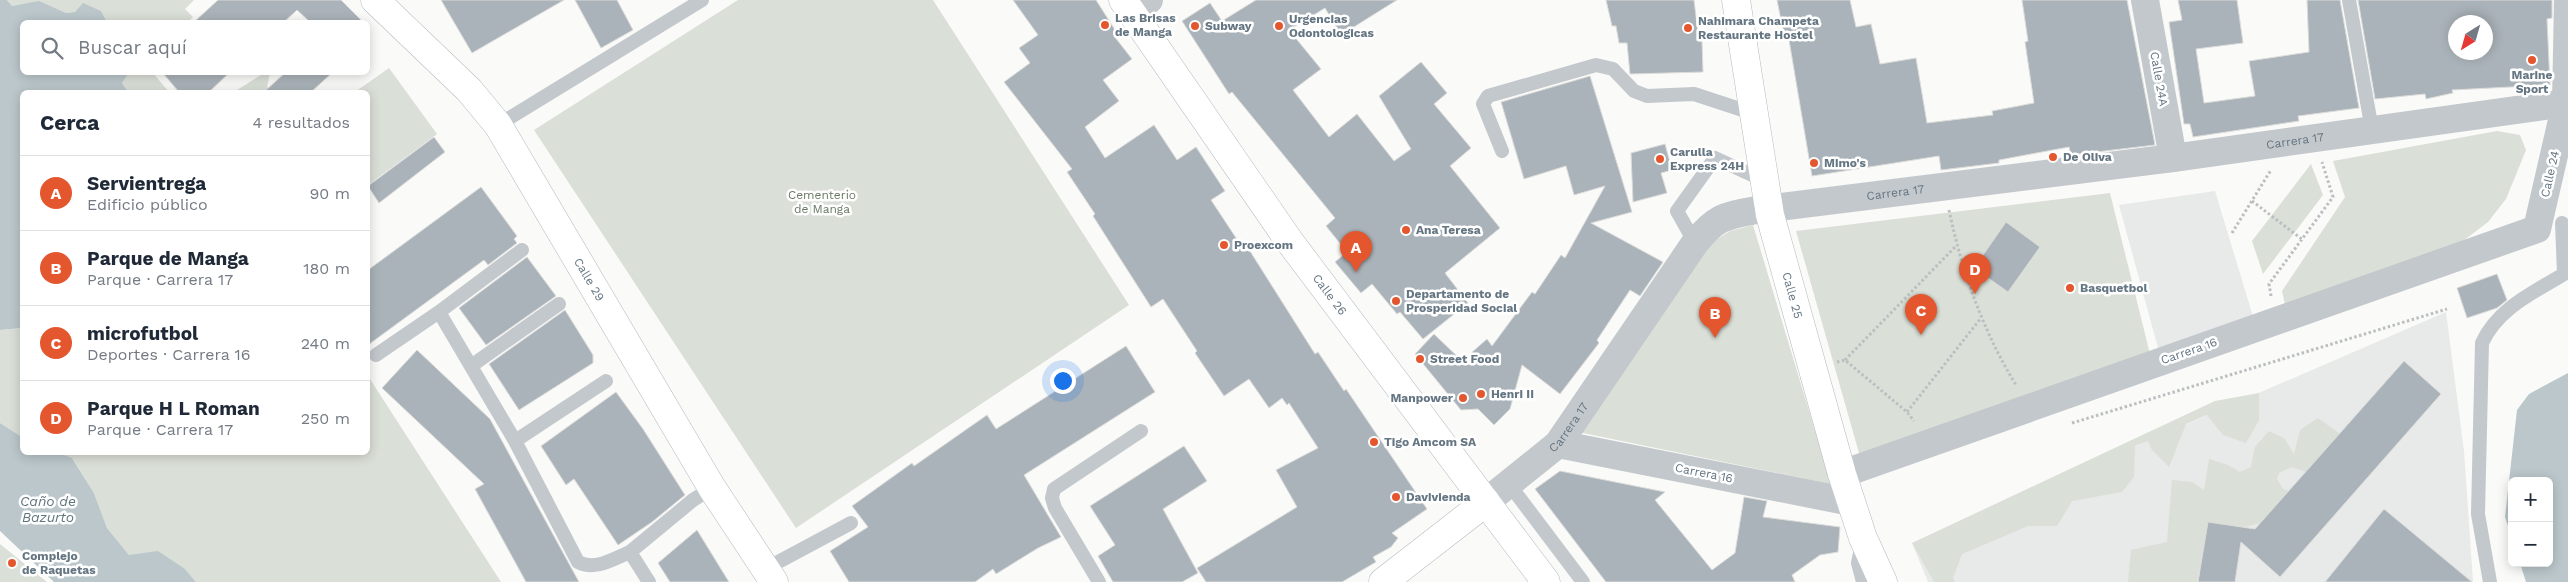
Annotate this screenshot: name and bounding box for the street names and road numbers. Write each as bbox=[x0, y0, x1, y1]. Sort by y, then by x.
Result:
street label: Calle 24A bbox=[2147, 51, 2171, 108]
street label: Carrera 17 bbox=[2265, 130, 2325, 152]
street label: Calle 24 bbox=[2538, 149, 2562, 199]
street label: Carrera 17 bbox=[1866, 182, 1925, 203]
street label: Calle 29 bbox=[571, 255, 607, 304]
street label: Calle 26 bbox=[1310, 271, 1350, 318]
street label: Calle 25 bbox=[1779, 271, 1805, 320]
street label: Carrera 16 bbox=[2159, 335, 2219, 367]
street label: Carrera 17 bbox=[1546, 400, 1591, 455]
street label: Carrera 16 bbox=[1674, 461, 1734, 485]

